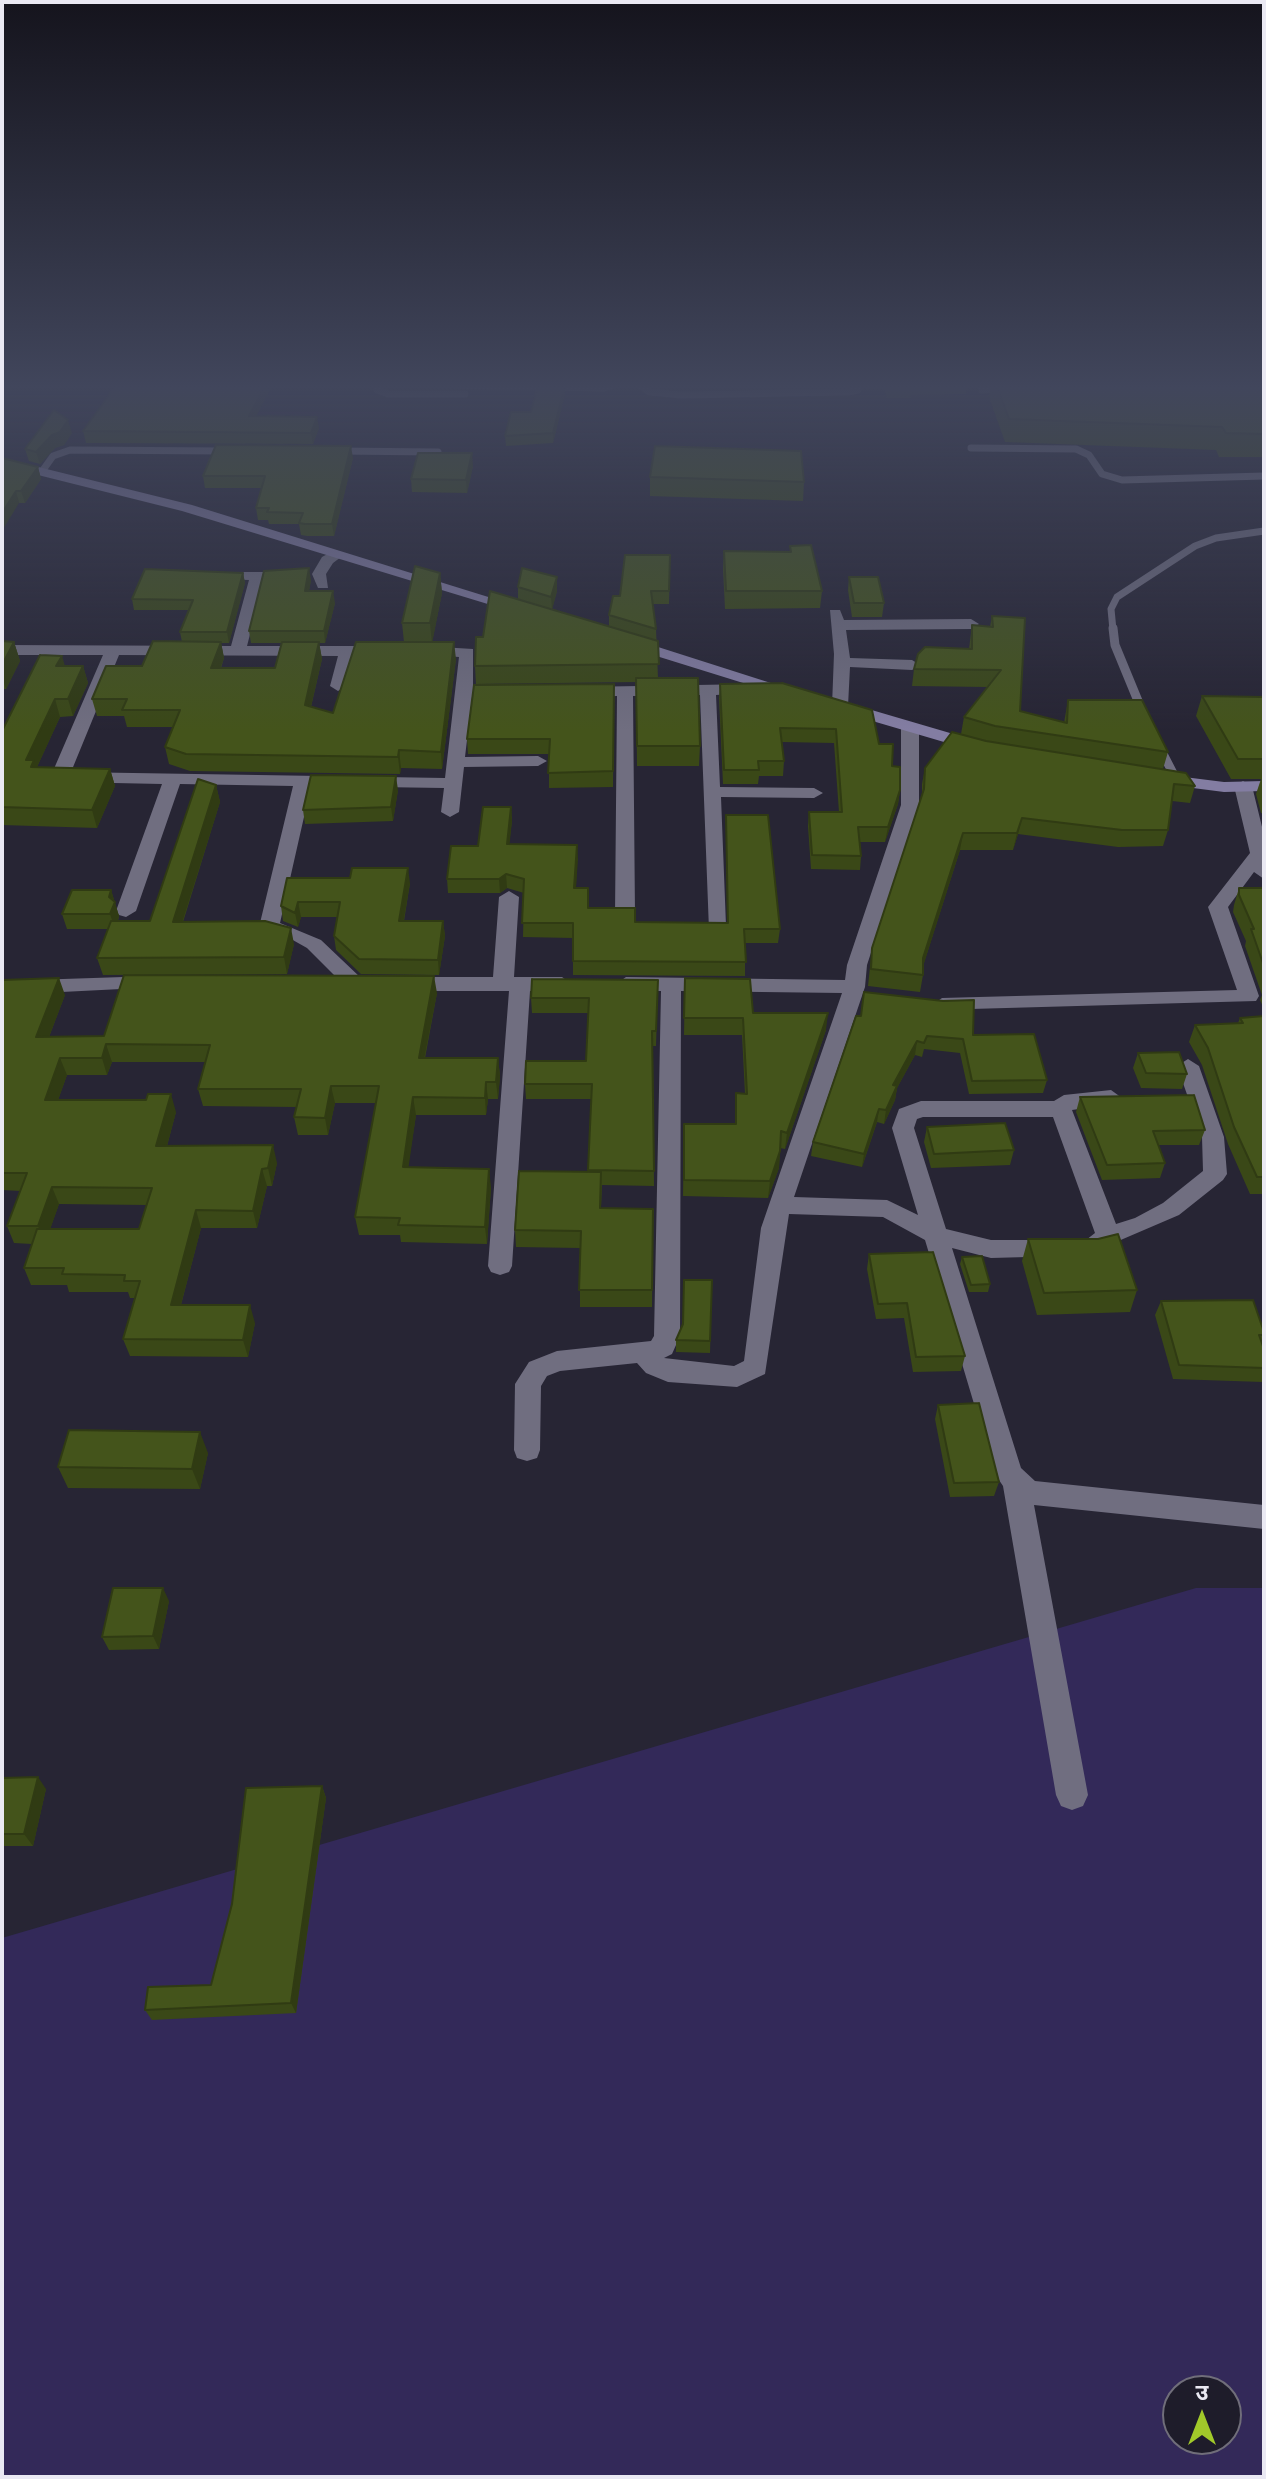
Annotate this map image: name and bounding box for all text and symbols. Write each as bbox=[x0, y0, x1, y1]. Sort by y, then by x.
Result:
north arrow bbox=[1162, 2375, 1242, 2455]
text: उ bbox=[1196, 2379, 1208, 2406]

